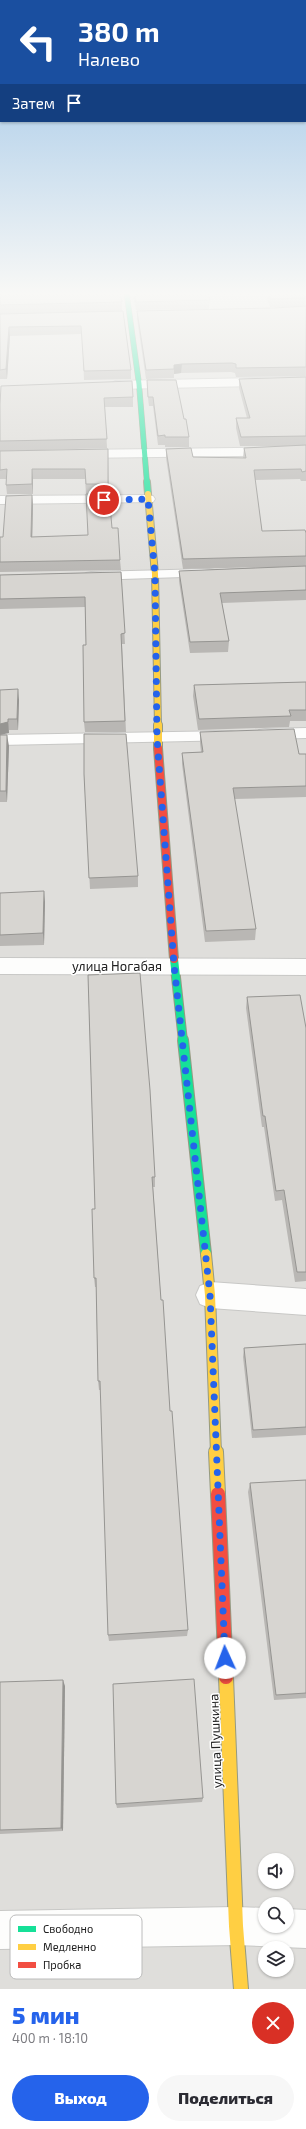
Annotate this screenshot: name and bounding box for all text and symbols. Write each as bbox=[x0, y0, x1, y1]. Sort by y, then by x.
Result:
text: 380 m bbox=[78, 14, 160, 48]
icon: left bbox=[12, 16, 64, 68]
text: Налево bbox=[78, 48, 140, 70]
icon: arrive bbox=[63, 92, 85, 114]
text: Затем bbox=[12, 94, 55, 112]
pin bbox=[87, 483, 121, 517]
icon: arrive bbox=[93, 489, 115, 511]
street label: улица Ногабая bbox=[72, 958, 162, 974]
position arrow bbox=[204, 1637, 246, 1679]
street label: улица Пушкина bbox=[205, 1693, 225, 1789]
map controls bbox=[258, 1853, 294, 1977]
button: sound bbox=[258, 1853, 294, 1889]
button: search bbox=[258, 1897, 294, 1933]
legend bbox=[10, 1915, 142, 1979]
text: Свободно bbox=[43, 1922, 93, 1935]
text: Медленно bbox=[43, 1940, 96, 1953]
button: layers bbox=[258, 1941, 294, 1977]
text: Пробка bbox=[43, 1958, 81, 1971]
text: 5 мин bbox=[12, 2000, 80, 2029]
button: close bbox=[252, 2002, 294, 2044]
text: 400 m · 18:10 bbox=[12, 2030, 88, 2046]
button: Выход bbox=[12, 2075, 149, 2121]
button: Поделиться bbox=[157, 2075, 294, 2121]

